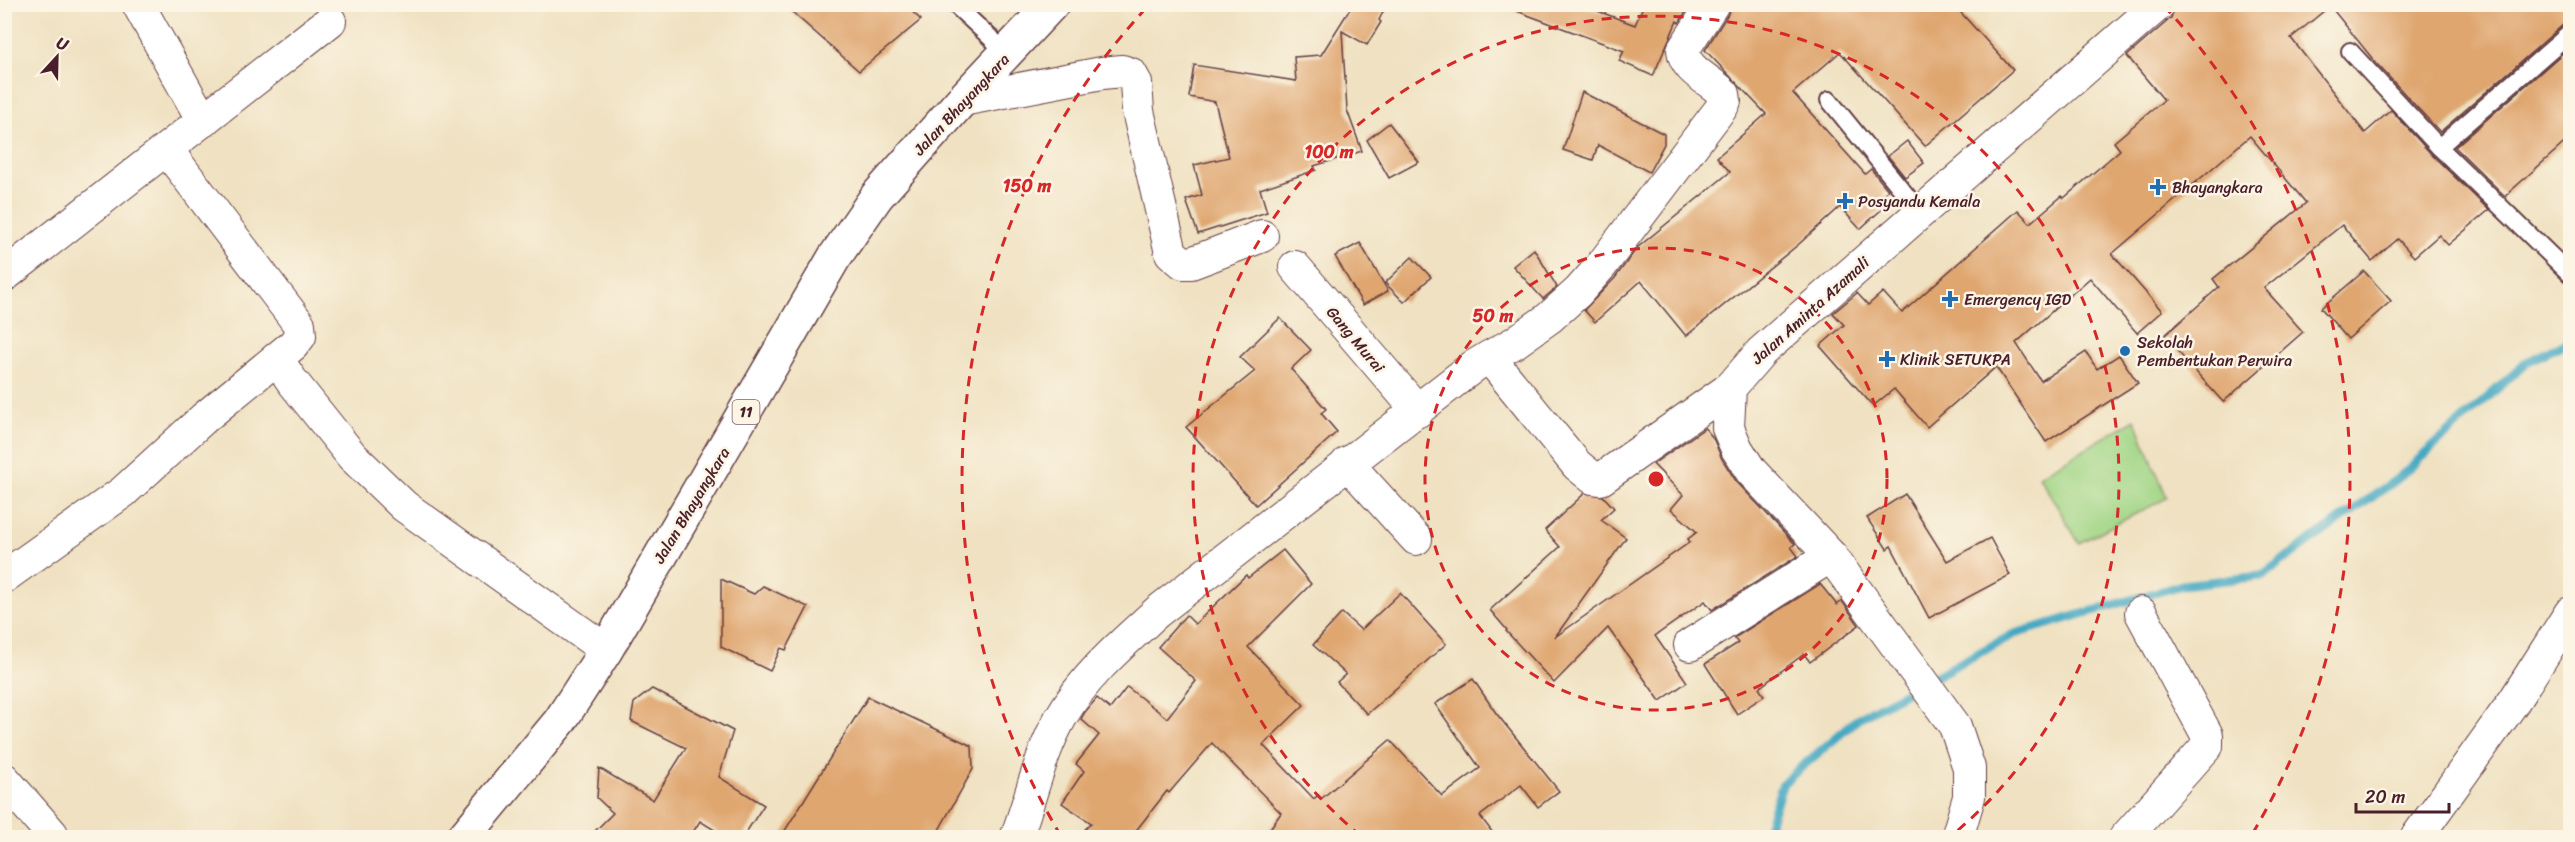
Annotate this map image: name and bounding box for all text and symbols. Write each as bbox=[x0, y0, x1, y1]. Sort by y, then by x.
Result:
north arrow bbox=[27, 27, 87, 87]
text: U bbox=[52, 28, 74, 60]
street label: Jalan Bhayangkara bbox=[905, 46, 1017, 163]
text: 100 m bbox=[1305, 136, 1354, 168]
text: 150 m bbox=[1003, 170, 1051, 202]
place label: Bhayangkara bbox=[2172, 173, 2263, 202]
marker: Bhayangkara bbox=[2149, 178, 2167, 196]
place label: Posyandu Kemala bbox=[1858, 187, 1980, 216]
marker: Posyandu Kemala bbox=[1836, 192, 1854, 210]
street label: Jalan Aminta Azamali bbox=[1744, 249, 1877, 372]
place label: Emergency IGD bbox=[1964, 285, 2072, 314]
marker: Emergency IGD bbox=[1941, 290, 1959, 308]
street label: Gang Murai bbox=[1319, 299, 1393, 380]
text: 50 m bbox=[1473, 300, 1514, 332]
place label: Sekolah Pembentukan Perwira bbox=[2137, 328, 2292, 375]
marker: Sekolah Pembentukan Perwira bbox=[2118, 344, 2132, 358]
place label: Klinik SETUKPA bbox=[1900, 345, 2011, 374]
marker: Klinik SETUKPA bbox=[1878, 350, 1896, 368]
road number: 11 bbox=[732, 400, 760, 424]
street label: Jalan Bhayangkara bbox=[645, 441, 738, 570]
centre of rings bbox=[1646, 469, 1666, 489]
scale bar bbox=[2356, 776, 2449, 814]
text: 20 m bbox=[2365, 781, 2405, 813]

